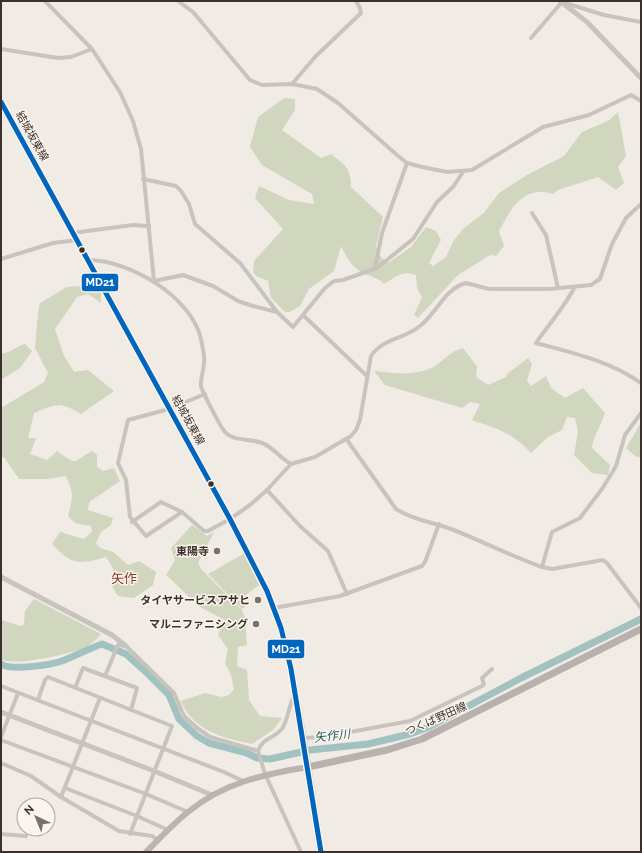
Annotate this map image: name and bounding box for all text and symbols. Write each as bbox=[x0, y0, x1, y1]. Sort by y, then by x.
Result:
street label: 結城坂東線 bbox=[13, 109, 51, 163]
unlabelled marker bbox=[77, 245, 87, 255]
line badge: MD21 bbox=[81, 273, 119, 292]
text: MD21 bbox=[85, 276, 115, 289]
street label: 結城坂東線 bbox=[169, 393, 207, 447]
unlabelled marker bbox=[206, 479, 216, 489]
place label: 東陽寺 bbox=[176, 545, 209, 558]
marker: 東陽寺 bbox=[212, 546, 222, 556]
district label: 矢作 bbox=[111, 571, 137, 586]
place label: タイヤサービスアサヒ bbox=[140, 594, 250, 607]
marker: タイヤサービスアサヒ bbox=[253, 595, 263, 605]
place label: マルニファニシング bbox=[149, 618, 248, 631]
marker: マルニファニシング bbox=[251, 619, 261, 629]
line badge: MD21 bbox=[267, 639, 305, 659]
text: MD21 bbox=[271, 643, 301, 656]
street label: つくば野田線 bbox=[403, 700, 469, 738]
water label: 矢作川 bbox=[313, 727, 353, 745]
north arrow bbox=[16, 797, 56, 837]
text: N bbox=[22, 803, 37, 818]

